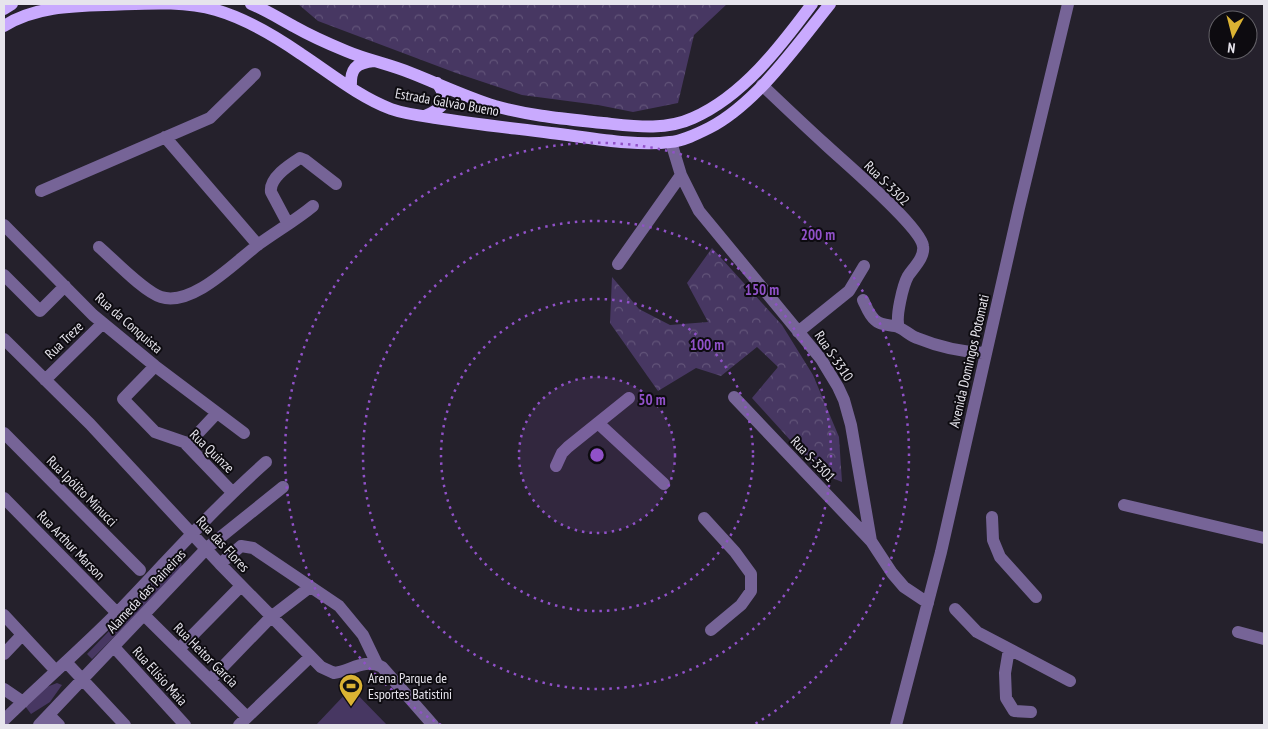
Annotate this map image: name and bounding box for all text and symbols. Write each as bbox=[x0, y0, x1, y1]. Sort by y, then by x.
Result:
north arrow bbox=[1208, 10, 1258, 60]
text: N bbox=[1227, 39, 1236, 57]
street label: Estrada Galvão Bueno bbox=[394, 84, 500, 120]
street label: Rua S-3302 bbox=[860, 157, 914, 209]
text: 200 m bbox=[801, 225, 835, 244]
text: 150 m bbox=[745, 280, 779, 299]
street label: Rua da Conquista bbox=[92, 289, 166, 357]
street label: Avenida Domingos Potomati bbox=[945, 293, 993, 429]
street label: Rua Treze bbox=[41, 317, 87, 363]
street label: Rua S-3310 bbox=[811, 327, 857, 385]
text: 100 m bbox=[690, 335, 724, 354]
text: 50 m bbox=[638, 390, 666, 409]
street label: Rua Quinze bbox=[186, 425, 238, 477]
street label: Rua S-3301 bbox=[787, 432, 839, 486]
centre of rings bbox=[588, 446, 606, 464]
street label: Rua Ipólito Minucci bbox=[43, 452, 121, 530]
street label: Rua Arthur Marson bbox=[33, 506, 109, 584]
street label: Rua das Flores bbox=[192, 512, 254, 576]
street label: Alameda das Paineiras bbox=[103, 545, 190, 637]
street label: Rua Heitor Garcia bbox=[170, 619, 242, 691]
street label: Rua Elísio Maia bbox=[129, 643, 191, 709]
place label: Arena Parque de Esportes Batistini bbox=[368, 669, 452, 703]
sports icon: Arena Parque de Esportes Batistini bbox=[338, 673, 364, 707]

